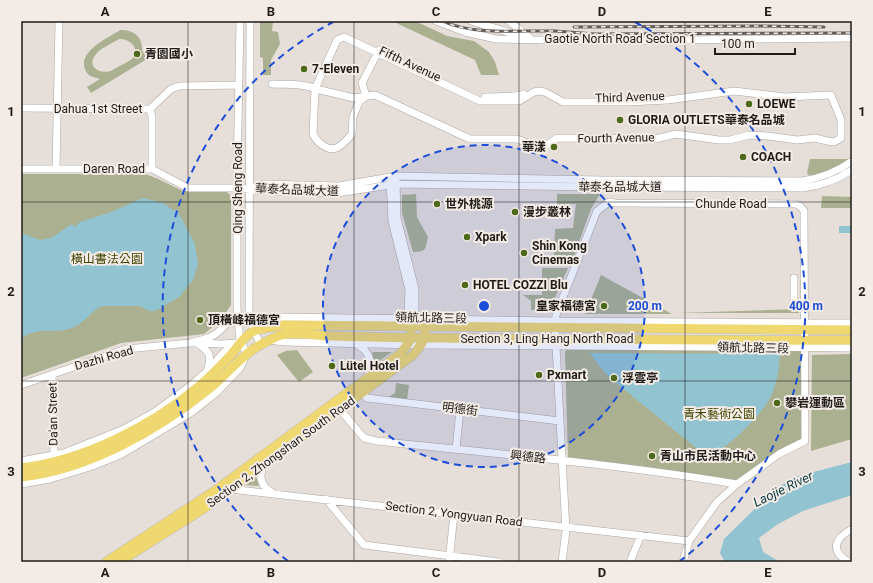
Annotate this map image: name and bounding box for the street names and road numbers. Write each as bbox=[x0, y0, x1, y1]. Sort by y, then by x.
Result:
street label: Gaotie North Road Section 1 bbox=[544, 32, 696, 46]
street label: Fifth Avenue bbox=[377, 44, 443, 84]
street label: Third Avenue bbox=[595, 89, 665, 105]
street label: Dahua 1st Street bbox=[54, 102, 142, 116]
street label: Fourth Avenue bbox=[577, 130, 655, 146]
street label: Qing Sheng Road bbox=[231, 142, 245, 234]
street label: Daren Road bbox=[83, 162, 145, 176]
street label: 華泰名品城大道 bbox=[578, 180, 662, 194]
street label: 華泰名品城大道 bbox=[255, 182, 339, 198]
street label: Chunde Road bbox=[695, 197, 767, 211]
street label: 領航北路三段 bbox=[395, 310, 467, 326]
street label: Section 3, Ling Hang North Road bbox=[460, 332, 634, 346]
street label: 領航北路三段 bbox=[717, 340, 789, 356]
street label: Dazhi Road bbox=[73, 343, 135, 373]
street label: Da'an Street bbox=[45, 382, 61, 446]
street label: Section 2, Zhongshan South Road bbox=[204, 394, 358, 510]
street label: 明德街 bbox=[441, 400, 479, 418]
street label: 興德路 bbox=[509, 448, 547, 466]
street label: Section 2, Yongyuan Road bbox=[385, 499, 523, 529]

